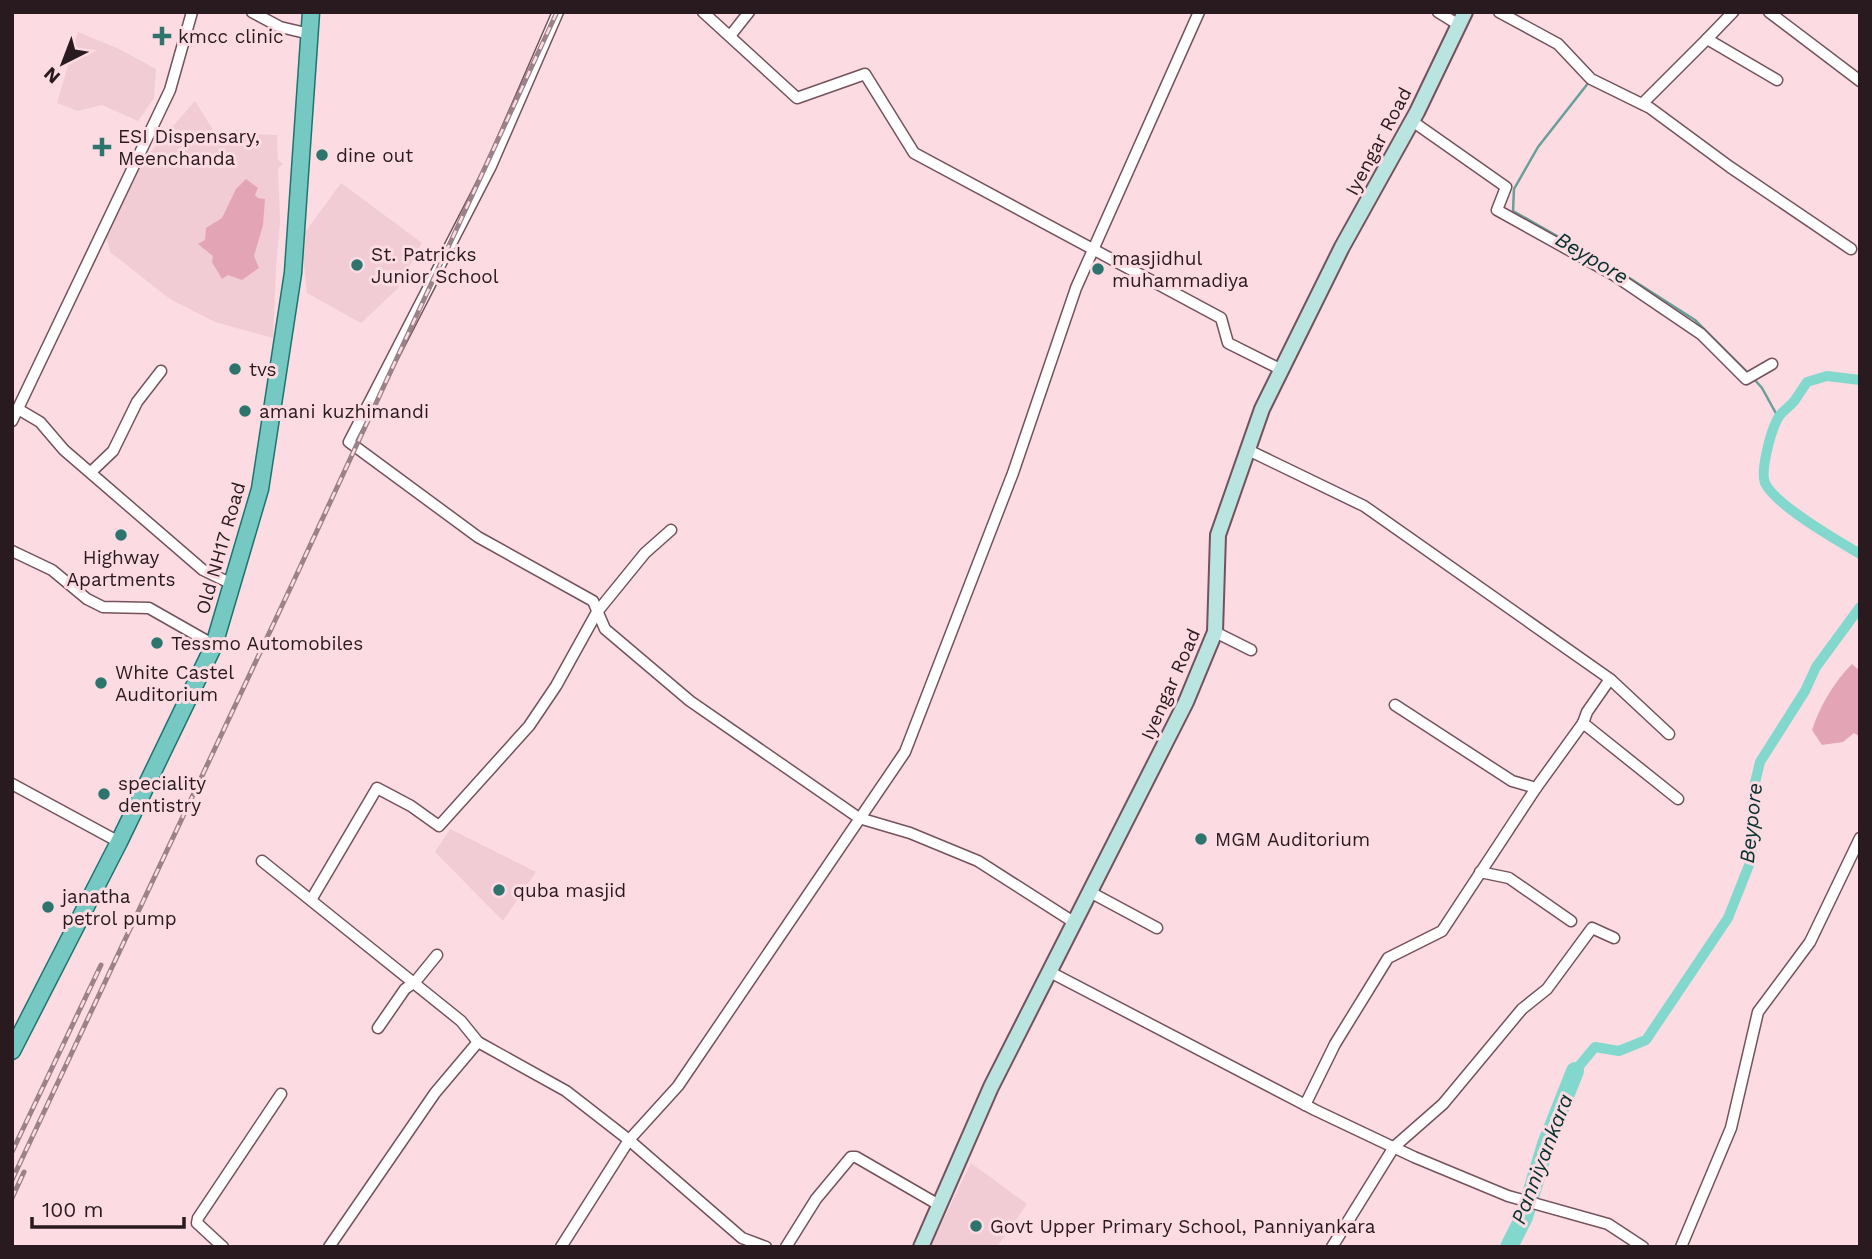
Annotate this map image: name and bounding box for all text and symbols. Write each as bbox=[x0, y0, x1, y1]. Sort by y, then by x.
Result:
place label: kmcc clinic bbox=[178, 25, 284, 48]
marker: kmcc clinic bbox=[152, 26, 172, 46]
north arrow bbox=[28, 28, 98, 98]
text: N bbox=[39, 62, 65, 89]
street label: Iyengar Road bbox=[1340, 83, 1417, 199]
place label: ESI Dispensary, Meenchanda bbox=[118, 125, 260, 170]
marker: ESI Dispensary, Meenchanda bbox=[92, 137, 112, 157]
place label: dine out bbox=[336, 144, 413, 167]
marker: dine out bbox=[314, 147, 330, 163]
water label: Beypore bbox=[1551, 226, 1633, 289]
place label: St. Patricks Junior School bbox=[371, 243, 499, 288]
place label: masjidhul muhammadiya bbox=[1112, 247, 1249, 292]
marker: St. Patricks Junior School bbox=[349, 257, 365, 273]
marker: masjidhul muhammadiya bbox=[1090, 261, 1106, 277]
place label: tvs bbox=[249, 358, 277, 381]
marker: tvs bbox=[227, 361, 243, 377]
place label: amani kuzhimandi bbox=[259, 400, 429, 423]
marker: amani kuzhimandi bbox=[237, 403, 253, 419]
street label: Old NH17 Road bbox=[191, 479, 250, 617]
marker: Highway Apartments bbox=[113, 527, 129, 543]
place label: Highway Apartments bbox=[66, 546, 176, 591]
street label: Iyengar Road bbox=[1136, 625, 1205, 743]
place label: Tessmo Automobiles bbox=[171, 632, 363, 655]
marker: Tessmo Automobiles bbox=[149, 635, 165, 651]
place label: White Castel Auditorium bbox=[115, 661, 234, 706]
marker: White Castel Auditorium bbox=[93, 675, 109, 691]
place label: speciality dentistry bbox=[118, 772, 206, 817]
water label: Beypore bbox=[1734, 781, 1767, 864]
marker: speciality dentistry bbox=[96, 786, 112, 802]
place label: MGM Auditorium bbox=[1215, 828, 1370, 851]
marker: MGM Auditorium bbox=[1193, 831, 1209, 847]
place label: quba masjid bbox=[513, 879, 626, 902]
marker: quba masjid bbox=[491, 882, 507, 898]
place label: janatha petrol pump bbox=[60, 885, 177, 930]
marker: janatha petrol pump bbox=[40, 899, 56, 915]
water label: Panniyankara bbox=[1505, 1090, 1578, 1227]
scale bar bbox=[32, 1186, 184, 1230]
text: 100 m bbox=[42, 1197, 104, 1222]
place label: Govt Upper Primary School, Panniyankara bbox=[990, 1215, 1376, 1238]
marker: Govt Upper Primary School, Panniyankara bbox=[968, 1218, 984, 1234]

